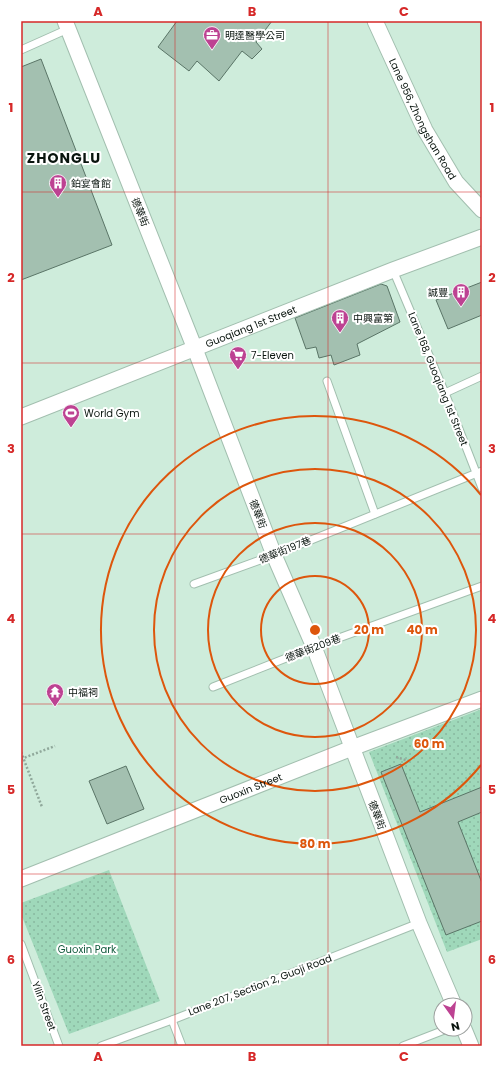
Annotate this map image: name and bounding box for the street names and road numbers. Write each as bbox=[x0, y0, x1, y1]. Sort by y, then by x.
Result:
street label: Lane 956, Zhongshan Road bbox=[386, 56, 460, 182]
street label: 德華街 bbox=[127, 195, 153, 229]
street label: Guoqiang 1st Street bbox=[203, 301, 299, 351]
street label: Lane 168, Guoqiang 1st Street bbox=[404, 310, 472, 449]
street label: 德華街 bbox=[246, 497, 270, 531]
street label: 德華街197巷 bbox=[257, 533, 313, 567]
street label: 德華街209巷 bbox=[283, 631, 343, 665]
street label: Guoxin Street bbox=[217, 769, 285, 807]
street label: 德華街 bbox=[365, 798, 389, 832]
street label: Lane 207, Section 2, Guoji Road bbox=[186, 951, 334, 1019]
street label: Yilin Street bbox=[28, 979, 60, 1033]

